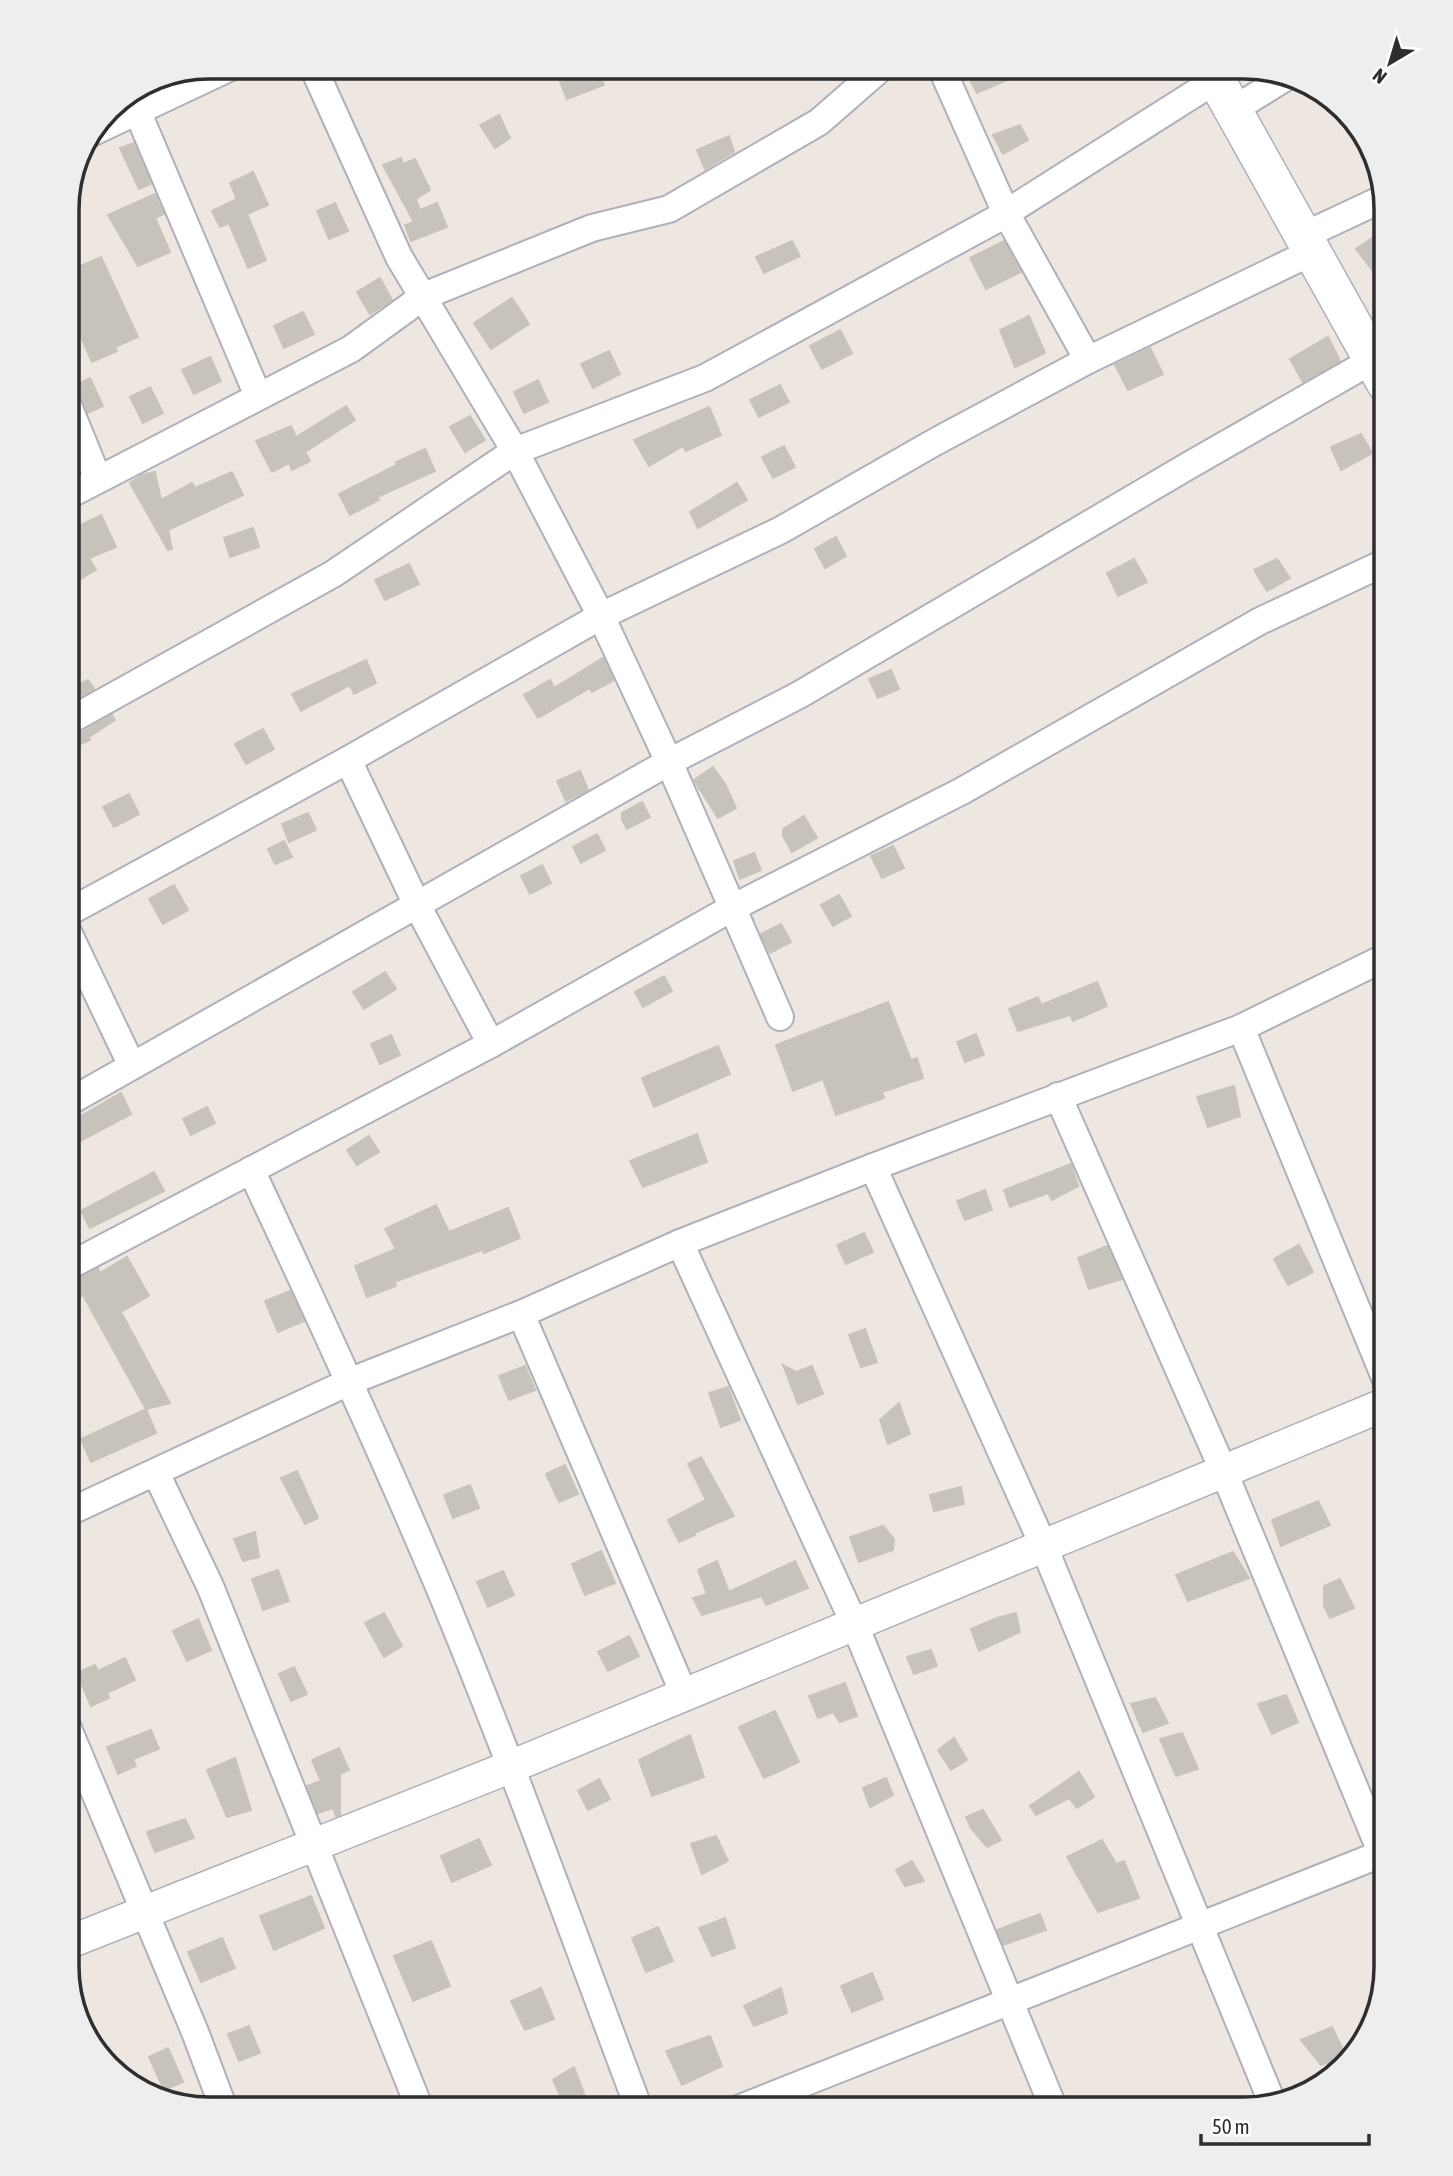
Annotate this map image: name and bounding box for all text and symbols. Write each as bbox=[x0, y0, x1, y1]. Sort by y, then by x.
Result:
north arrow bbox=[1355, 28, 1425, 98]
text: N bbox=[1368, 64, 1391, 89]
scale bar bbox=[1201, 2102, 1369, 2146]
text: 50 m bbox=[1212, 2114, 1250, 2138]

